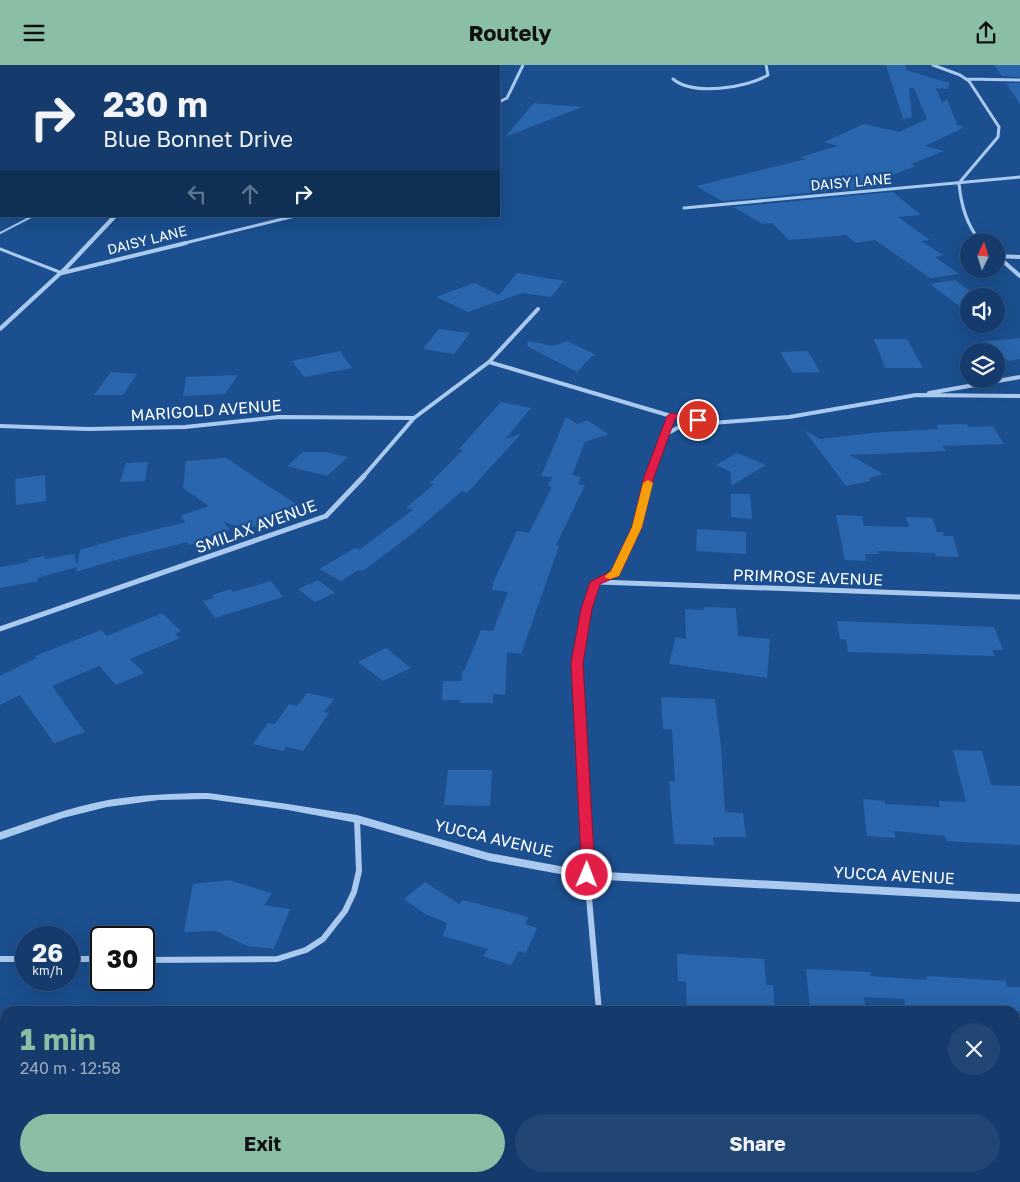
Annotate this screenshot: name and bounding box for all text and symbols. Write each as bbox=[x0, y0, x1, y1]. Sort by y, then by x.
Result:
icon: menu bbox=[20, 19, 48, 47]
text: Routely bbox=[468, 19, 552, 46]
icon: share bbox=[972, 19, 1000, 47]
text: 230 m bbox=[103, 83, 208, 125]
icon: right bbox=[20, 85, 85, 150]
text: Blue Bonnet Drive bbox=[103, 125, 293, 152]
street label: DAISY LANE bbox=[810, 169, 892, 194]
icon: left bbox=[183, 180, 211, 208]
icon: ahead bbox=[236, 180, 264, 208]
icon: right bbox=[289, 180, 317, 208]
street label: DAISY LANE bbox=[105, 221, 188, 258]
north arrow bbox=[960, 233, 1005, 277]
map controls bbox=[960, 233, 1005, 388]
button: sound bbox=[960, 288, 1005, 333]
button: layers bbox=[960, 343, 1005, 388]
street label: MARIGOLD AVENUE bbox=[130, 395, 282, 425]
pin bbox=[677, 399, 719, 441]
icon: arrive bbox=[684, 406, 712, 434]
street label: SMILAX AVENUE bbox=[193, 495, 319, 557]
street label: PRIMROSE AVENUE bbox=[733, 564, 883, 590]
street label: YUCCA AVENUE bbox=[433, 815, 555, 861]
position arrow bbox=[560, 848, 612, 900]
street label: YUCCA AVENUE bbox=[833, 862, 955, 888]
speed limit sign: 30 bbox=[90, 926, 155, 991]
text: 26 bbox=[32, 937, 63, 968]
text: km/h bbox=[32, 963, 63, 978]
text: 1 min bbox=[20, 1021, 96, 1057]
button: close bbox=[948, 1023, 1000, 1075]
text: 240 m · 12:58 bbox=[20, 1058, 121, 1078]
button: Exit bbox=[20, 1114, 505, 1172]
button: Share bbox=[515, 1114, 1000, 1172]

